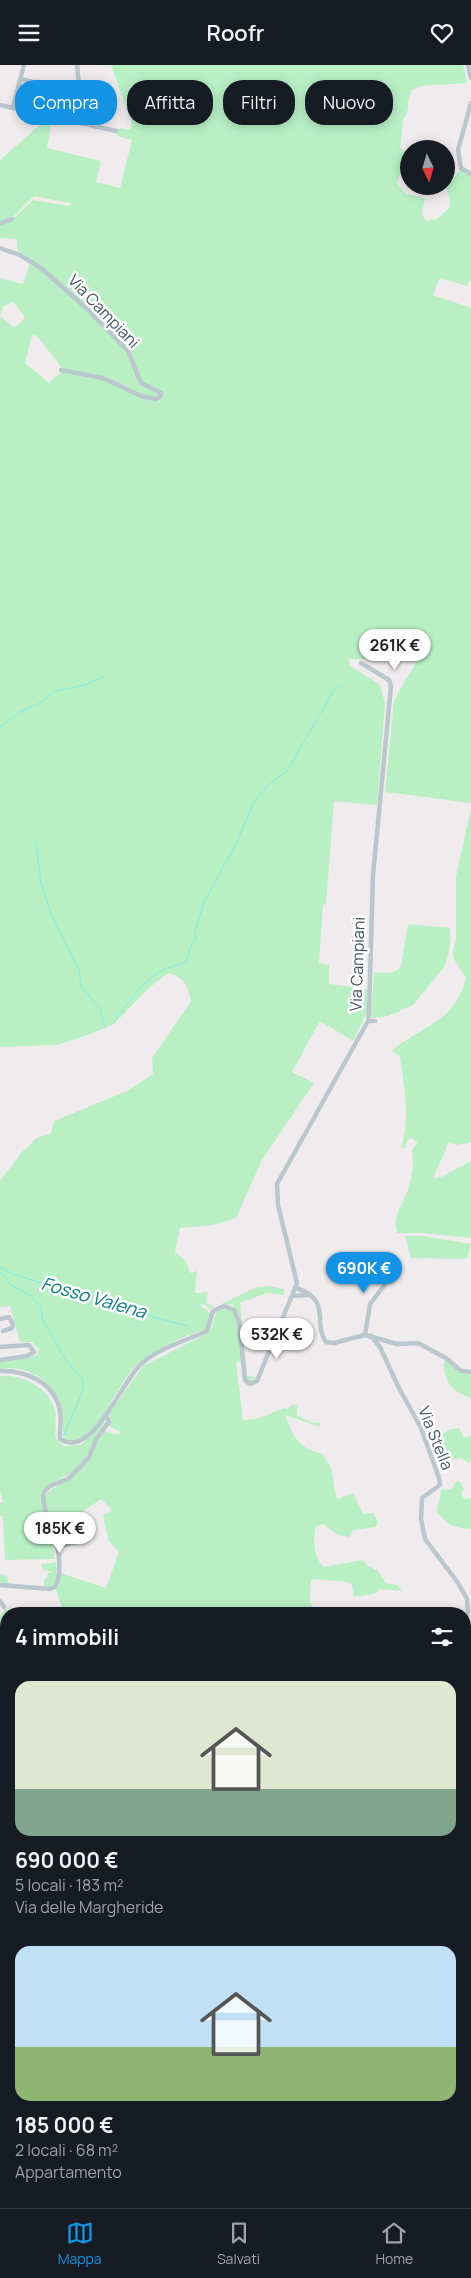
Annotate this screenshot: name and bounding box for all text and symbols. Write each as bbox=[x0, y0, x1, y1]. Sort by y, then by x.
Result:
text: Roofr bbox=[207, 18, 264, 48]
icon: menu bbox=[15, 19, 43, 47]
icon: heart bbox=[428, 19, 456, 47]
chip: Compra bbox=[15, 80, 117, 125]
chip: Affitta bbox=[127, 80, 213, 125]
chip: Filtri bbox=[223, 80, 295, 125]
chip: Nuovo bbox=[305, 80, 393, 125]
north arrow bbox=[400, 140, 455, 195]
map controls bbox=[400, 140, 455, 195]
street label: Via Campiani bbox=[63, 269, 145, 353]
pin: 261K € bbox=[354, 629, 436, 671]
text: 261K € bbox=[370, 634, 420, 656]
street label: Via Campiani bbox=[344, 916, 370, 1012]
pin: 690K € bbox=[323, 1251, 405, 1294]
text: 690K € bbox=[337, 1257, 391, 1279]
water label: Fosso Valena bbox=[39, 1271, 150, 1324]
pin: 532K € bbox=[236, 1317, 318, 1360]
text: 532K € bbox=[251, 1323, 303, 1345]
street label: Via Stella bbox=[413, 1403, 459, 1473]
pin: 185K € bbox=[19, 1511, 101, 1554]
text: 185K € bbox=[35, 1517, 85, 1539]
text: 4 immobili bbox=[15, 1623, 119, 1651]
icon: filters bbox=[428, 1623, 456, 1651]
icon: home bbox=[191, 1714, 281, 1804]
text: 690 000 € bbox=[15, 1846, 119, 1874]
text: 5 locali · 183 m² bbox=[15, 1874, 123, 1896]
text: Via delle Margheride bbox=[15, 1896, 163, 1918]
icon: home bbox=[191, 1979, 281, 2069]
text: 185 000 € bbox=[15, 2111, 114, 2139]
text: 2 locali · 68 m² bbox=[15, 2139, 118, 2161]
text: Appartamento bbox=[15, 2161, 122, 2183]
tab: Mappa bbox=[58, 2219, 102, 2268]
tab: Salvati bbox=[217, 2219, 260, 2268]
tab: Home bbox=[375, 2219, 413, 2268]

